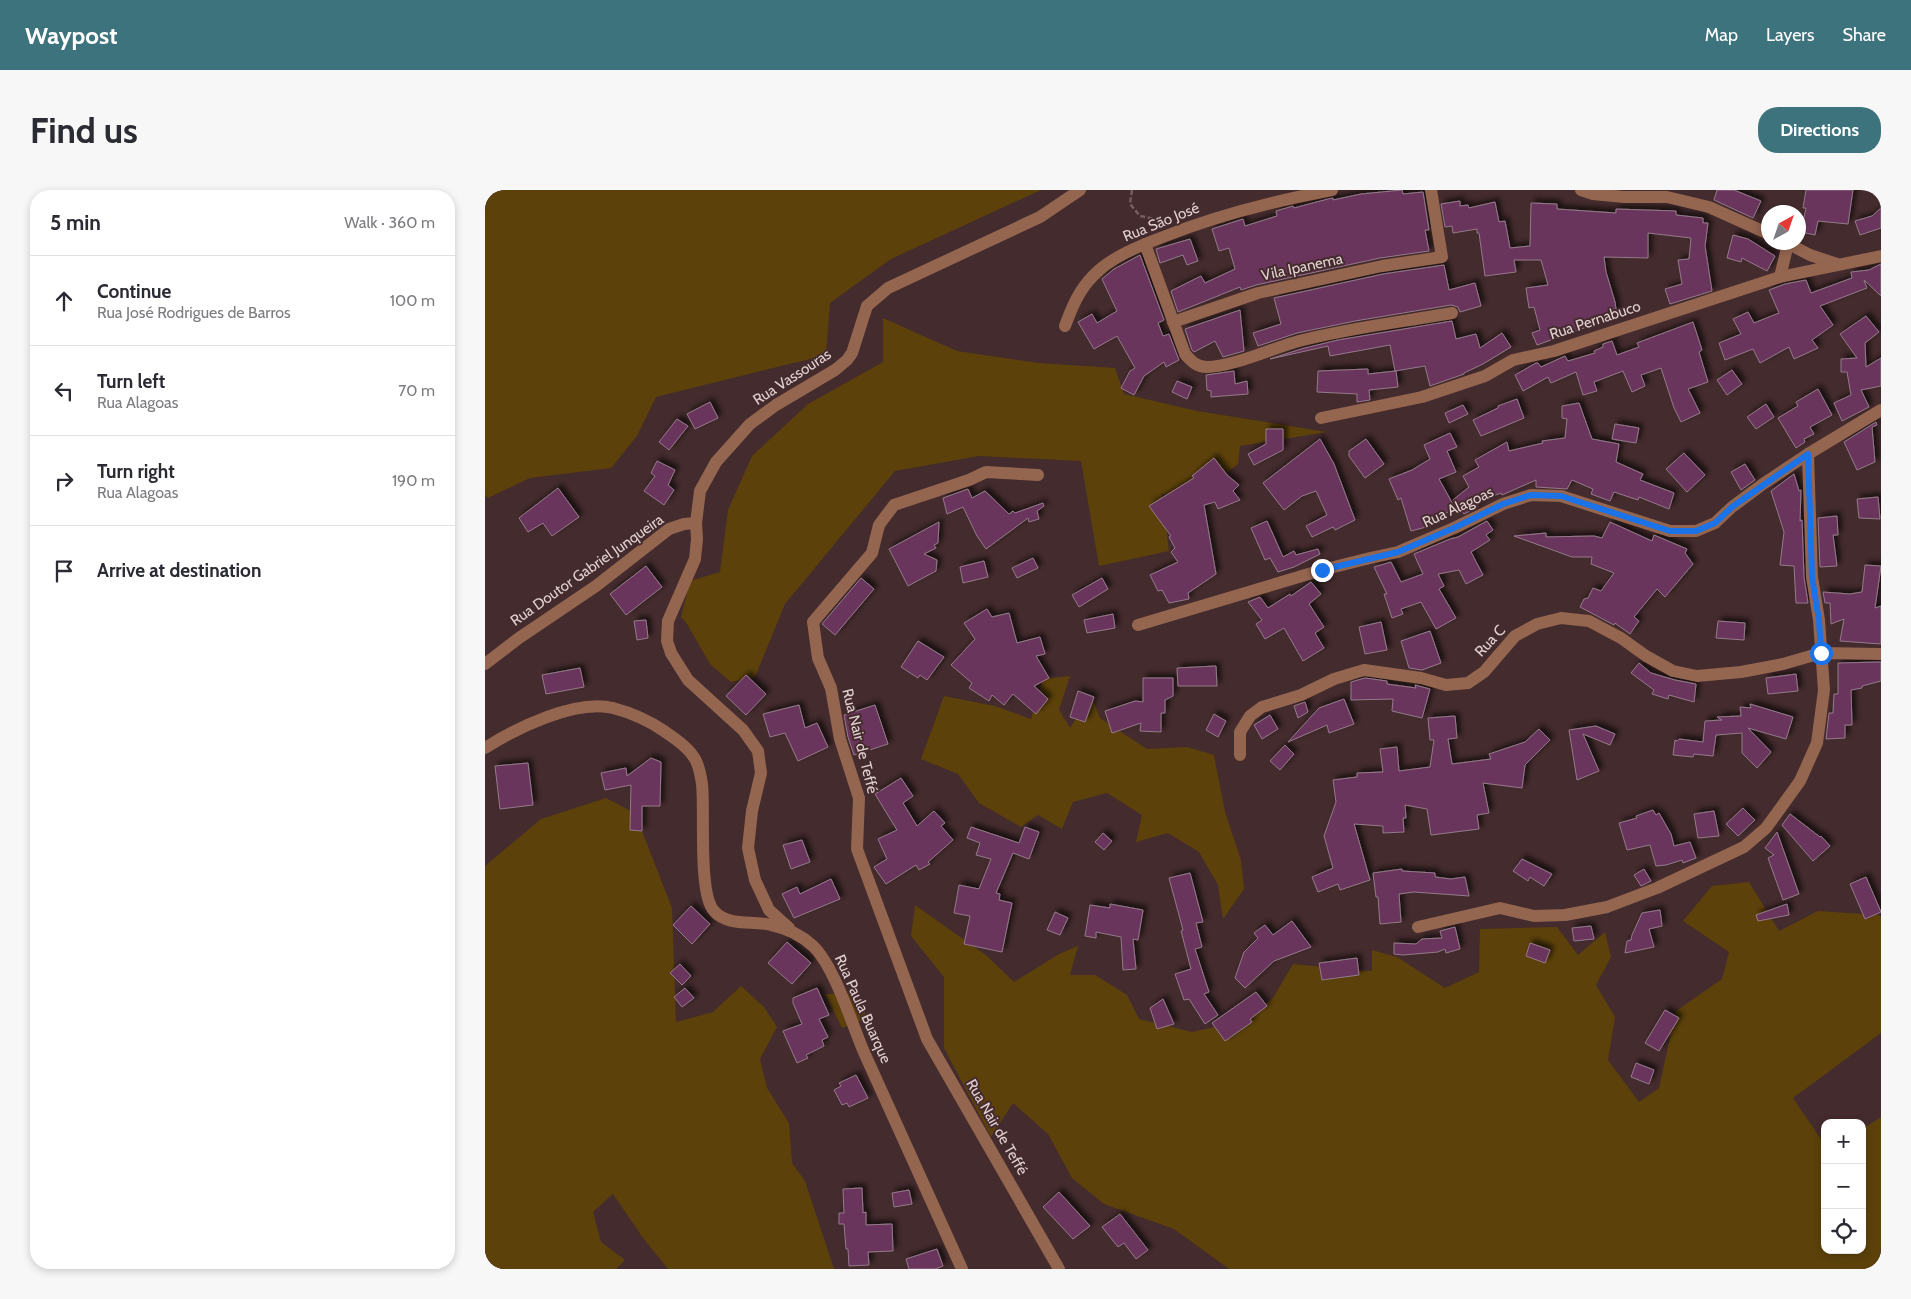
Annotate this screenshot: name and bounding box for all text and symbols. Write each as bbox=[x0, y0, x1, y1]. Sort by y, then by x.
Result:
text: Waypost bbox=[25, 21, 117, 50]
text: Map bbox=[1705, 24, 1738, 46]
text: Layers bbox=[1766, 24, 1815, 46]
text: Share bbox=[1843, 24, 1886, 46]
button: Directions bbox=[1758, 107, 1881, 153]
text: Find us bbox=[30, 109, 138, 152]
street label: Rua São José bbox=[1120, 198, 1202, 245]
north arrow bbox=[1761, 205, 1806, 250]
text: 5 min bbox=[50, 210, 101, 235]
text: Walk · 360 m bbox=[344, 213, 435, 232]
street label: Vila Ipanema bbox=[1260, 249, 1345, 284]
text: Continue bbox=[97, 280, 171, 303]
icon: ahead bbox=[50, 287, 78, 315]
text: 100 m bbox=[390, 291, 435, 310]
street label: Rua Pernabuco bbox=[1547, 297, 1643, 343]
text: Rua José Rodrigues de Barros bbox=[97, 303, 291, 322]
street label: Rua Vassouras bbox=[750, 345, 834, 409]
text: Turn left bbox=[97, 370, 165, 393]
icon: left bbox=[50, 377, 78, 405]
text: 70 m bbox=[398, 381, 435, 400]
text: Rua Alagoas bbox=[97, 393, 178, 412]
text: Turn right bbox=[97, 460, 175, 483]
icon: right bbox=[50, 467, 78, 495]
text: 190 m bbox=[392, 471, 435, 490]
text: Rua Alagoas bbox=[97, 483, 178, 502]
street label: Rua Alagoas bbox=[1420, 483, 1496, 531]
street label: Rua Doutor Gabriel Junqueira bbox=[507, 510, 668, 630]
icon: arrive bbox=[50, 557, 78, 585]
text: Arrive at destination bbox=[97, 559, 261, 582]
route end bbox=[1311, 559, 1334, 582]
street label: Rua C bbox=[1471, 621, 1509, 661]
route start bbox=[1810, 642, 1833, 665]
street label: Rua Nair de Teffé bbox=[838, 687, 882, 796]
street label: Rua Paula Buarque bbox=[831, 952, 895, 1066]
street label: Rua Nair de Teffé bbox=[962, 1076, 1032, 1178]
map controls bbox=[1821, 1119, 1866, 1254]
button: + bbox=[1821, 1119, 1866, 1164]
button: − bbox=[1821, 1164, 1866, 1209]
button: locate bbox=[1821, 1209, 1866, 1254]

